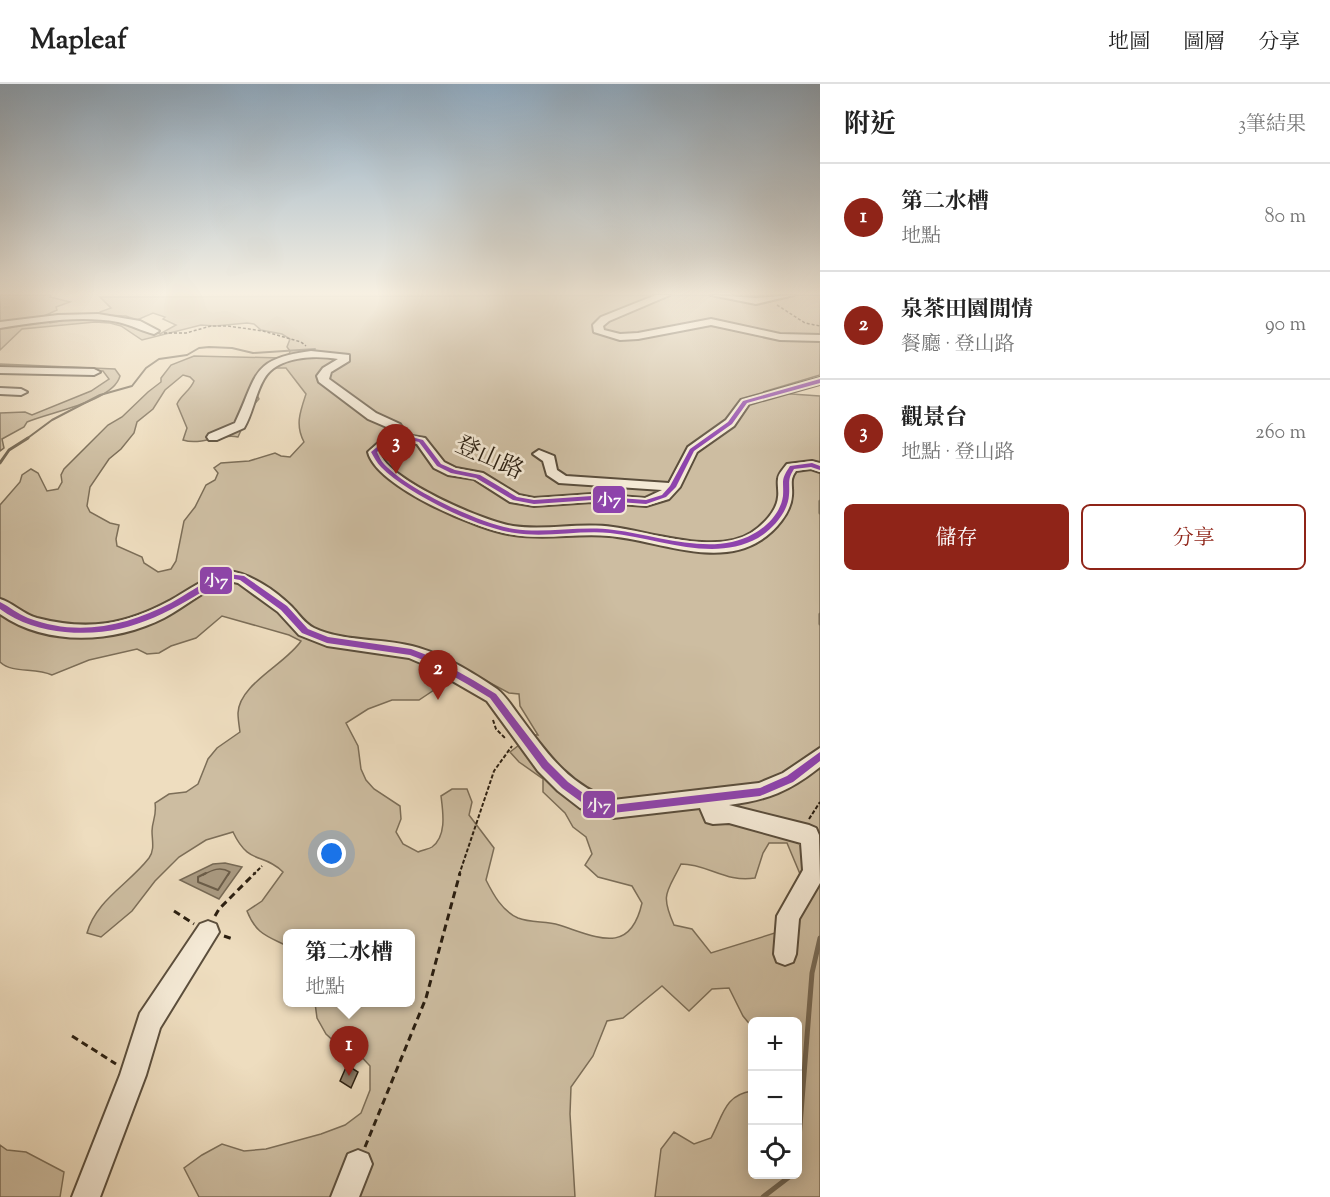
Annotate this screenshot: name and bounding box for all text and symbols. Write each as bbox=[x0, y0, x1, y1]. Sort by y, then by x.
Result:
text: Mapleaf bbox=[30, 21, 127, 61]
text: 地圖 bbox=[1108, 28, 1150, 58]
text: 圖層 bbox=[1183, 28, 1225, 58]
text: 分享 bbox=[1258, 28, 1300, 58]
text: 附近 bbox=[844, 107, 896, 144]
text: 3筆結果 bbox=[1238, 111, 1306, 140]
text: 第二水槽 bbox=[901, 187, 989, 219]
text: 1 bbox=[860, 203, 867, 232]
text: 80 m bbox=[1265, 203, 1306, 232]
text: 地點 bbox=[901, 223, 941, 252]
text: 泉茶田園閒情 bbox=[901, 295, 1033, 327]
text: 2 bbox=[859, 311, 868, 340]
text: 90 m bbox=[1265, 311, 1306, 340]
text: 餐廳 · 登山路 bbox=[901, 331, 1015, 360]
text: 觀景台 bbox=[901, 403, 967, 435]
text: 3 bbox=[859, 419, 868, 448]
text: 260 m bbox=[1255, 419, 1306, 448]
pin: 3 bbox=[376, 424, 416, 474]
street label: 登山路 bbox=[449, 429, 529, 489]
text: 地點 · 登山路 bbox=[901, 439, 1015, 468]
line badge: 小7 bbox=[592, 485, 626, 514]
text: 小7 bbox=[597, 490, 622, 513]
button: 儲存 bbox=[844, 504, 1069, 570]
button: 分享 bbox=[1081, 504, 1306, 570]
line badge: 小7 bbox=[199, 566, 233, 595]
text: 小7 bbox=[204, 571, 229, 594]
pin: 2 bbox=[418, 650, 458, 700]
line badge: 小7 bbox=[582, 790, 616, 819]
text: 小7 bbox=[587, 796, 612, 819]
your location bbox=[317, 839, 346, 868]
popup bbox=[283, 929, 415, 1007]
text: 第二水槽 bbox=[305, 938, 393, 970]
text: 地點 bbox=[305, 974, 345, 1003]
map controls bbox=[748, 1017, 802, 1179]
button: + bbox=[748, 1017, 802, 1071]
pin: 1 bbox=[330, 1026, 368, 1076]
button: − bbox=[748, 1071, 802, 1125]
button: locate bbox=[748, 1125, 802, 1179]

